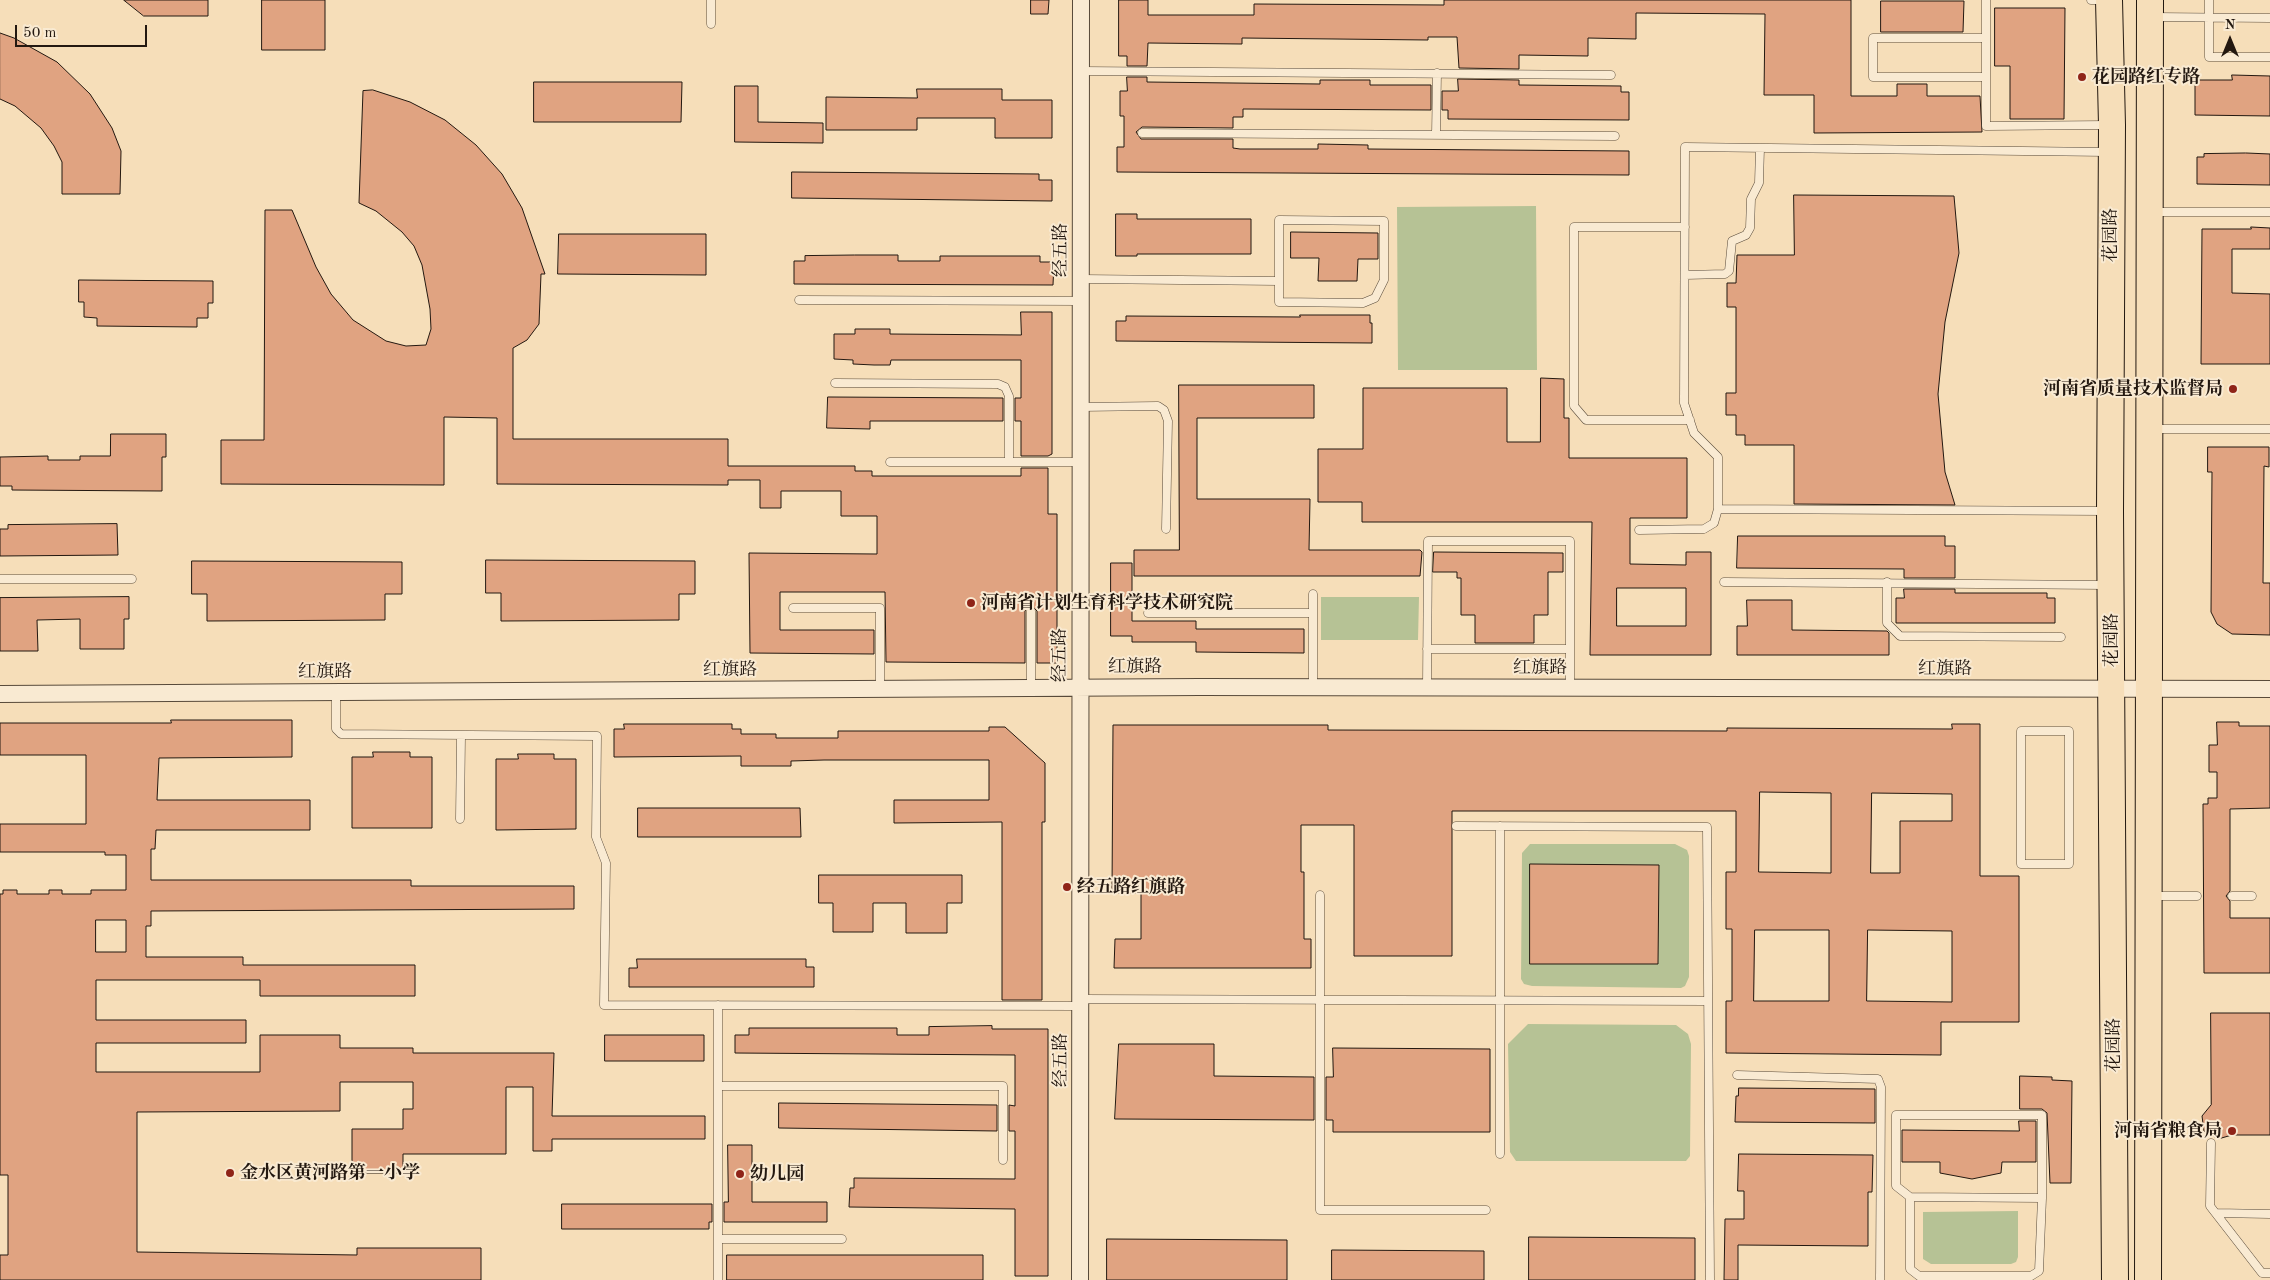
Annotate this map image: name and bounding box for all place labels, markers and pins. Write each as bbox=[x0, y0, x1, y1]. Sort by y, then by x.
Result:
place label: 花园路红专路 bbox=[2092, 66, 2200, 88]
marker: 花园路红专路 bbox=[2076, 71, 2088, 83]
place label: 河南省质量技术监督局 bbox=[2043, 378, 2223, 400]
marker: 河南省质量技术监督局 bbox=[2227, 383, 2239, 395]
place label: 河南省计划生育科学技术研究院 bbox=[981, 592, 1233, 614]
marker: 河南省计划生育科学技术研究院 bbox=[965, 597, 977, 609]
place label: 经五路红旗路 bbox=[1077, 876, 1185, 898]
marker: 经五路红旗路 bbox=[1061, 881, 1073, 893]
place label: 河南省粮食局 bbox=[2114, 1120, 2222, 1142]
marker: 河南省粮食局 bbox=[2226, 1125, 2238, 1137]
place label: 金水区黄河路第一小学 bbox=[240, 1162, 420, 1184]
place label: 幼儿园 bbox=[750, 1163, 804, 1185]
marker: 金水区黄河路第一小学 bbox=[224, 1167, 236, 1179]
marker: 幼儿园 bbox=[734, 1168, 746, 1180]

